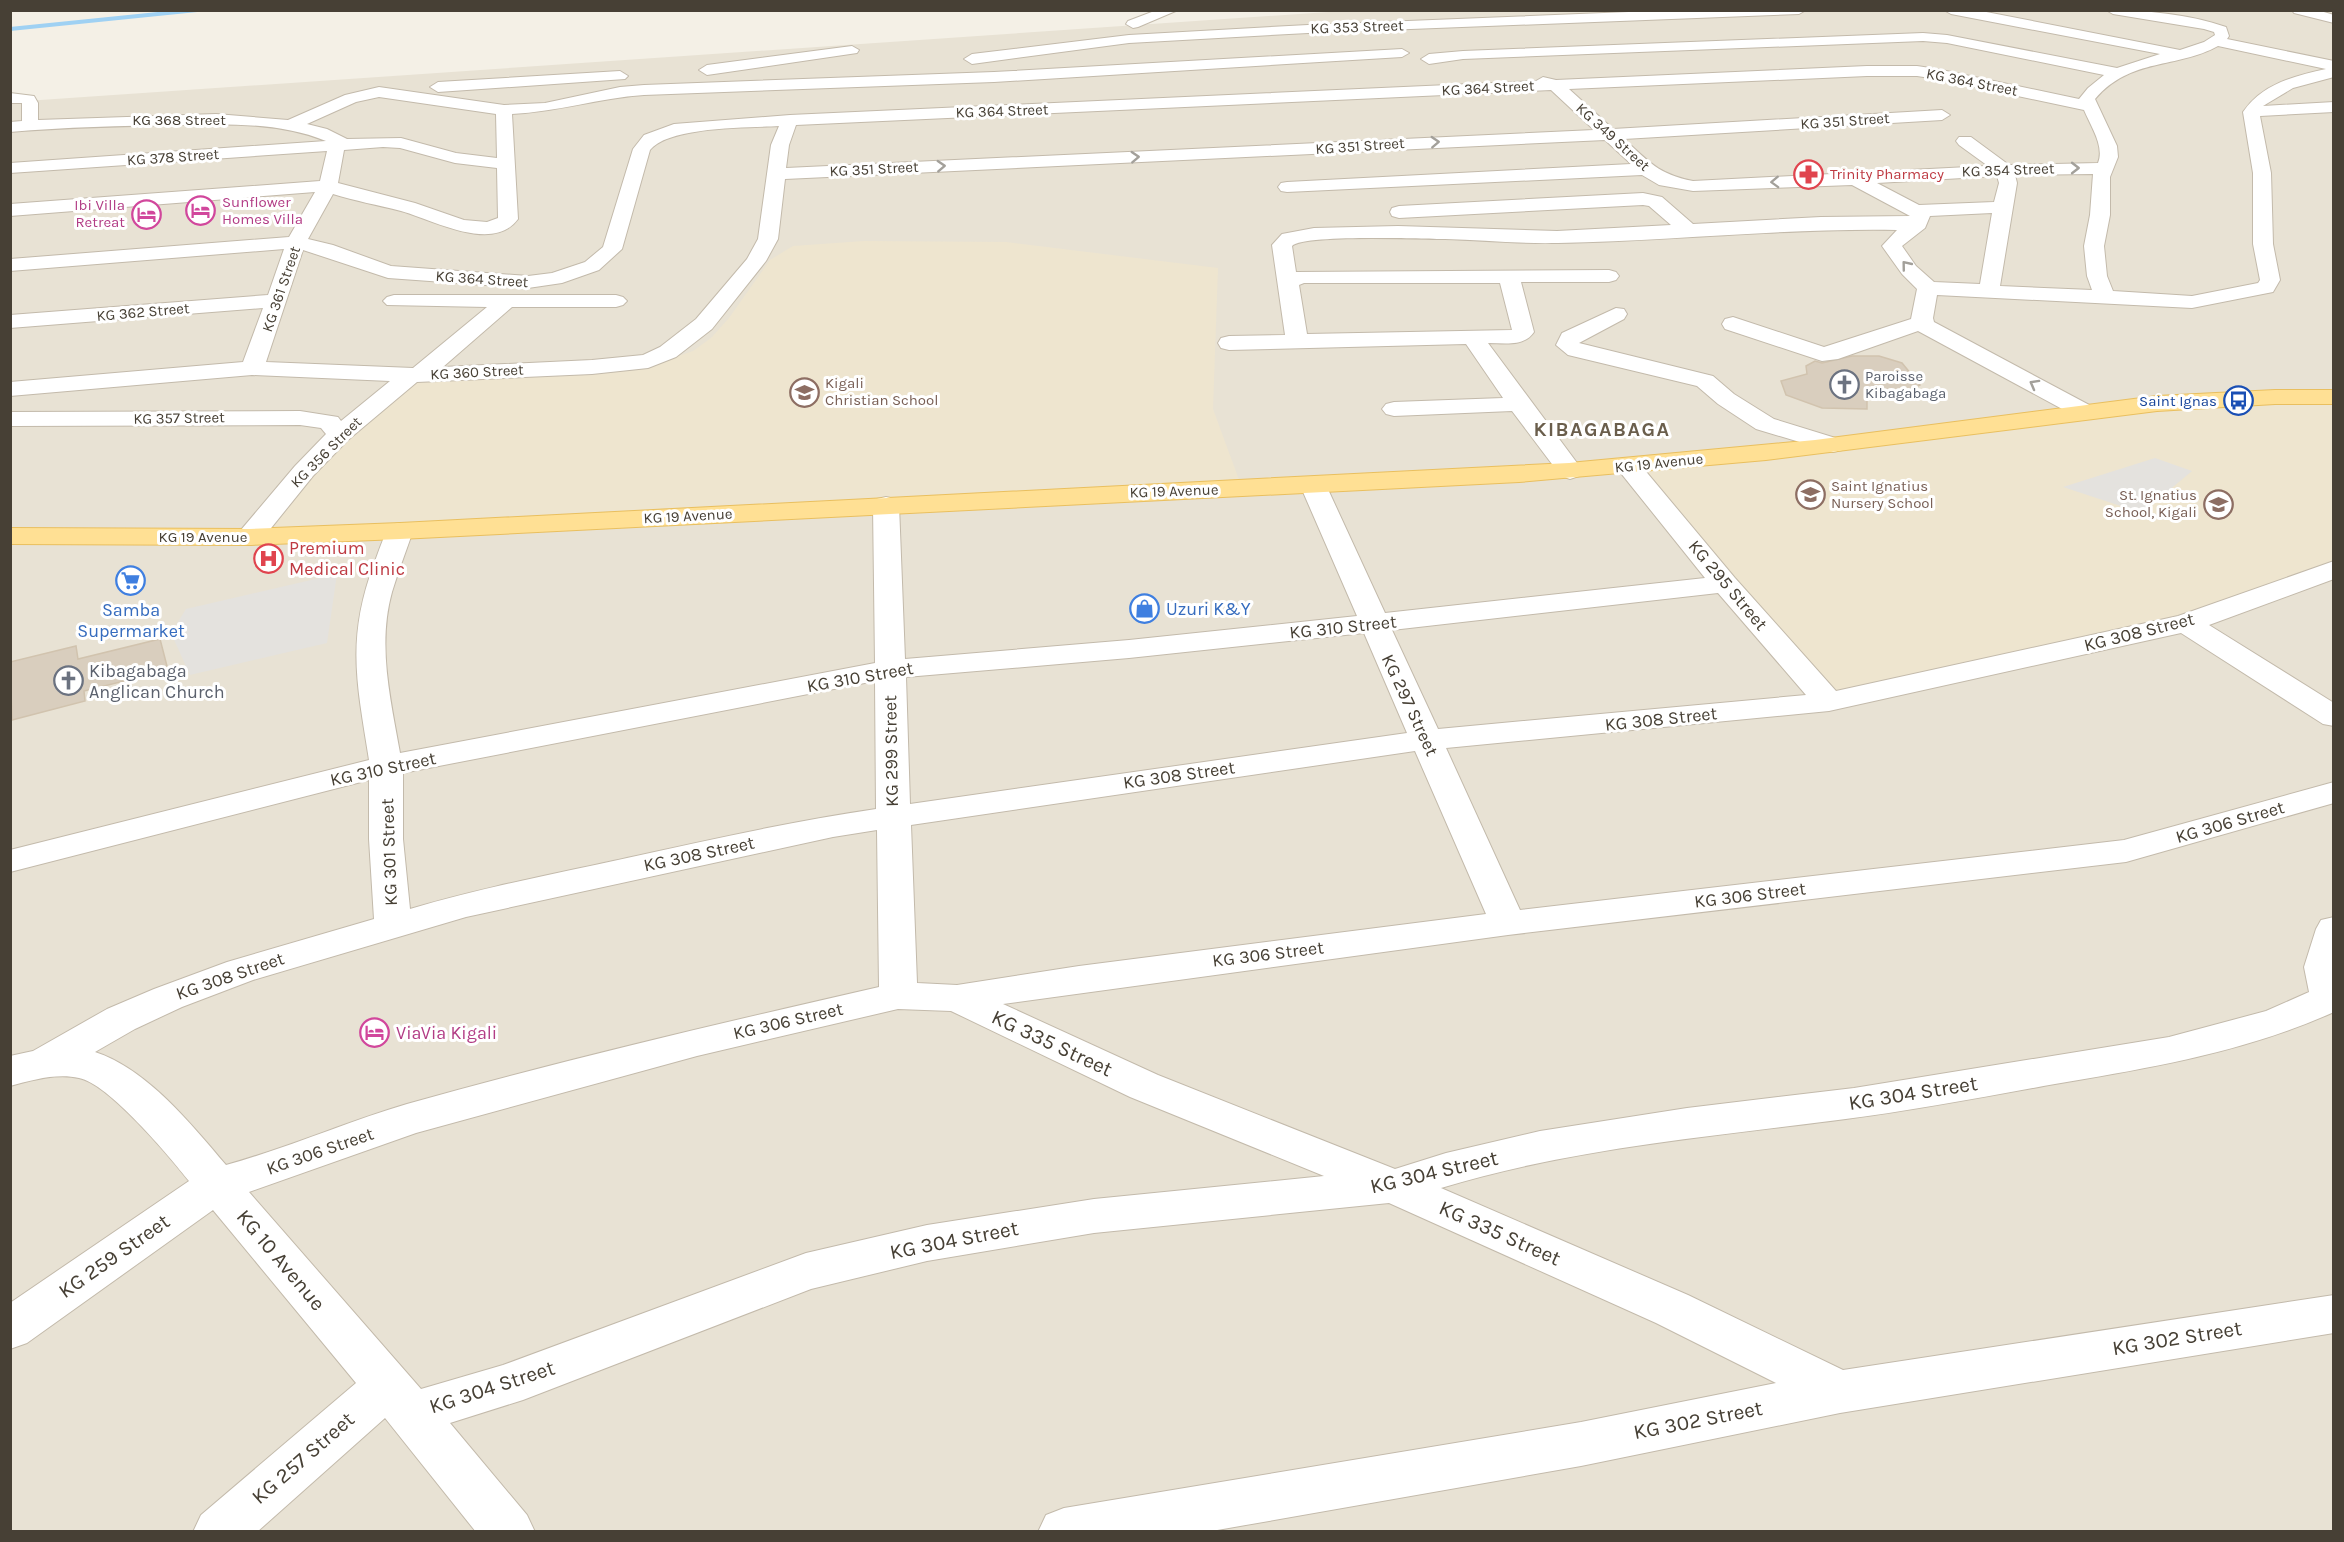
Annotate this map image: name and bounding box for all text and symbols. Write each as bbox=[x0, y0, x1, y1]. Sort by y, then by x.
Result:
street label: KG 353 Street bbox=[1310, 16, 1404, 38]
street label: KG 364 Street bbox=[1925, 64, 2020, 100]
street label: KG 364 Street bbox=[1441, 77, 1535, 99]
street label: KG 349 Street bbox=[1572, 99, 1654, 175]
street label: KG 364 Street bbox=[955, 100, 1049, 122]
street label: KG 351 Street bbox=[1800, 109, 1891, 133]
street label: KG 368 Street bbox=[132, 111, 226, 129]
street label: KG 351 Street bbox=[1315, 134, 1406, 158]
one-way arrow bbox=[1431, 135, 1440, 148]
street label: KG 378 Street bbox=[126, 145, 220, 169]
one-way arrow bbox=[1131, 150, 1140, 163]
street label: KG 351 Street bbox=[829, 158, 919, 180]
pharmacy icon: Trinity Pharmacy bbox=[1793, 158, 1825, 190]
street label: KG 354 Street bbox=[1961, 159, 2055, 181]
one-way arrow bbox=[936, 160, 945, 173]
one-way arrow bbox=[2071, 162, 2080, 174]
place label: Trinity Pharmacy bbox=[1830, 165, 1944, 183]
one-way arrow bbox=[1771, 176, 1780, 189]
place label: Sunflower Homes Villa bbox=[222, 193, 303, 228]
hotel icon: Sunflower Homes Villa bbox=[185, 195, 217, 227]
place label: Ibi Villa Retreat bbox=[74, 196, 125, 231]
hotel icon: Ibi Villa Retreat bbox=[130, 198, 162, 230]
street label: KG 361 Street bbox=[258, 243, 304, 334]
one-way arrow bbox=[1903, 261, 1914, 272]
street label: KG 364 Street bbox=[435, 267, 529, 291]
street label: KG 362 Street bbox=[96, 299, 191, 325]
street label: KG 360 Street bbox=[430, 361, 524, 383]
place label: Paroisse Kibagabaga bbox=[1865, 367, 1946, 402]
church icon: Paroisse Kibagabaga bbox=[1828, 369, 1860, 401]
place label: Kigali Christian School bbox=[825, 374, 938, 409]
school or university icon: Kigali Christian School bbox=[788, 376, 820, 408]
one-way arrow bbox=[2030, 380, 2040, 391]
bus stop icon: Saint Ignas bbox=[2222, 385, 2254, 417]
place label: Saint Ignas bbox=[2139, 392, 2217, 410]
street label: KG 357 Street bbox=[133, 408, 225, 428]
street label: KG 356 Street bbox=[287, 413, 365, 491]
district label: KIBAGABAGA bbox=[1533, 418, 1671, 441]
street label: KG 19 Avenue bbox=[1614, 449, 1704, 477]
place label: Saint Ignatius Nursery School bbox=[1831, 477, 1934, 512]
school or university icon: Saint Ignatius Nursery School bbox=[1794, 479, 1826, 511]
street label: KG 19 Avenue bbox=[1129, 480, 1219, 502]
place label: St. Ignatius School, Kigali bbox=[2105, 486, 2197, 521]
school or university icon: St. Ignatius School, Kigali bbox=[2202, 488, 2234, 520]
street label: KG 19 Avenue bbox=[643, 505, 733, 527]
street label: KG 19 Avenue bbox=[159, 528, 247, 546]
street label: KG 295 Street bbox=[1684, 535, 1772, 635]
place label: Premium Medical Clinic bbox=[289, 537, 405, 580]
hospital icon: Premium Medical Clinic bbox=[252, 542, 284, 574]
supermarket icon: Samba Supermarket bbox=[115, 565, 147, 597]
shop icon: Uzuri K&Y bbox=[1129, 593, 1161, 625]
place label: Uzuri K&Y bbox=[1166, 598, 1251, 620]
place label: Samba Supermarket bbox=[77, 599, 185, 642]
street label: KG 308 Street bbox=[2082, 608, 2197, 656]
street label: KG 310 Street bbox=[1288, 610, 1398, 644]
street label: KG 297 Street bbox=[1377, 651, 1443, 760]
street label: KG 310 Street bbox=[805, 657, 915, 697]
place label: Kibagabaga Anglican Church bbox=[89, 660, 225, 703]
church icon: Kibagabaga Anglican Church bbox=[52, 665, 84, 697]
street label: KG 299 Street bbox=[879, 695, 903, 807]
street label: KG 308 Street bbox=[1604, 702, 1718, 736]
street label: KG 310 Street bbox=[328, 747, 438, 791]
street label: KG 308 Street bbox=[1122, 756, 1237, 794]
street label: KG 306 Street bbox=[2173, 796, 2287, 848]
street label: KG 301 Street bbox=[376, 798, 402, 906]
street label: KG 308 Street bbox=[642, 831, 757, 876]
street label: KG 306 Street bbox=[1693, 877, 1807, 913]
street label: KG 306 Street bbox=[1211, 936, 1325, 972]
street label: KG 308 Street bbox=[173, 947, 287, 1005]
street label: KG 306 Street bbox=[731, 998, 845, 1044]
street label: KG 335 Street bbox=[988, 1005, 1116, 1082]
hotel icon: ViaVia Kigali bbox=[359, 1017, 391, 1049]
place label: ViaVia Kigali bbox=[396, 1022, 497, 1044]
street label: KG 304 Street bbox=[1847, 1071, 1979, 1115]
street label: KG 306 Street bbox=[263, 1122, 377, 1180]
street label: KG 304 Street bbox=[1368, 1146, 1500, 1198]
street label: KG 335 Street bbox=[1435, 1195, 1565, 1271]
street label: KG 10 Avenue bbox=[232, 1204, 330, 1316]
street label: KG 259 Street bbox=[54, 1209, 174, 1303]
street label: KG 304 Street bbox=[888, 1216, 1020, 1264]
street label: KG 302 Street bbox=[2110, 1316, 2244, 1360]
street label: KG 304 Street bbox=[426, 1355, 558, 1419]
street label: KG 302 Street bbox=[1631, 1396, 1765, 1444]
street label: KG 257 Street bbox=[247, 1407, 359, 1509]

